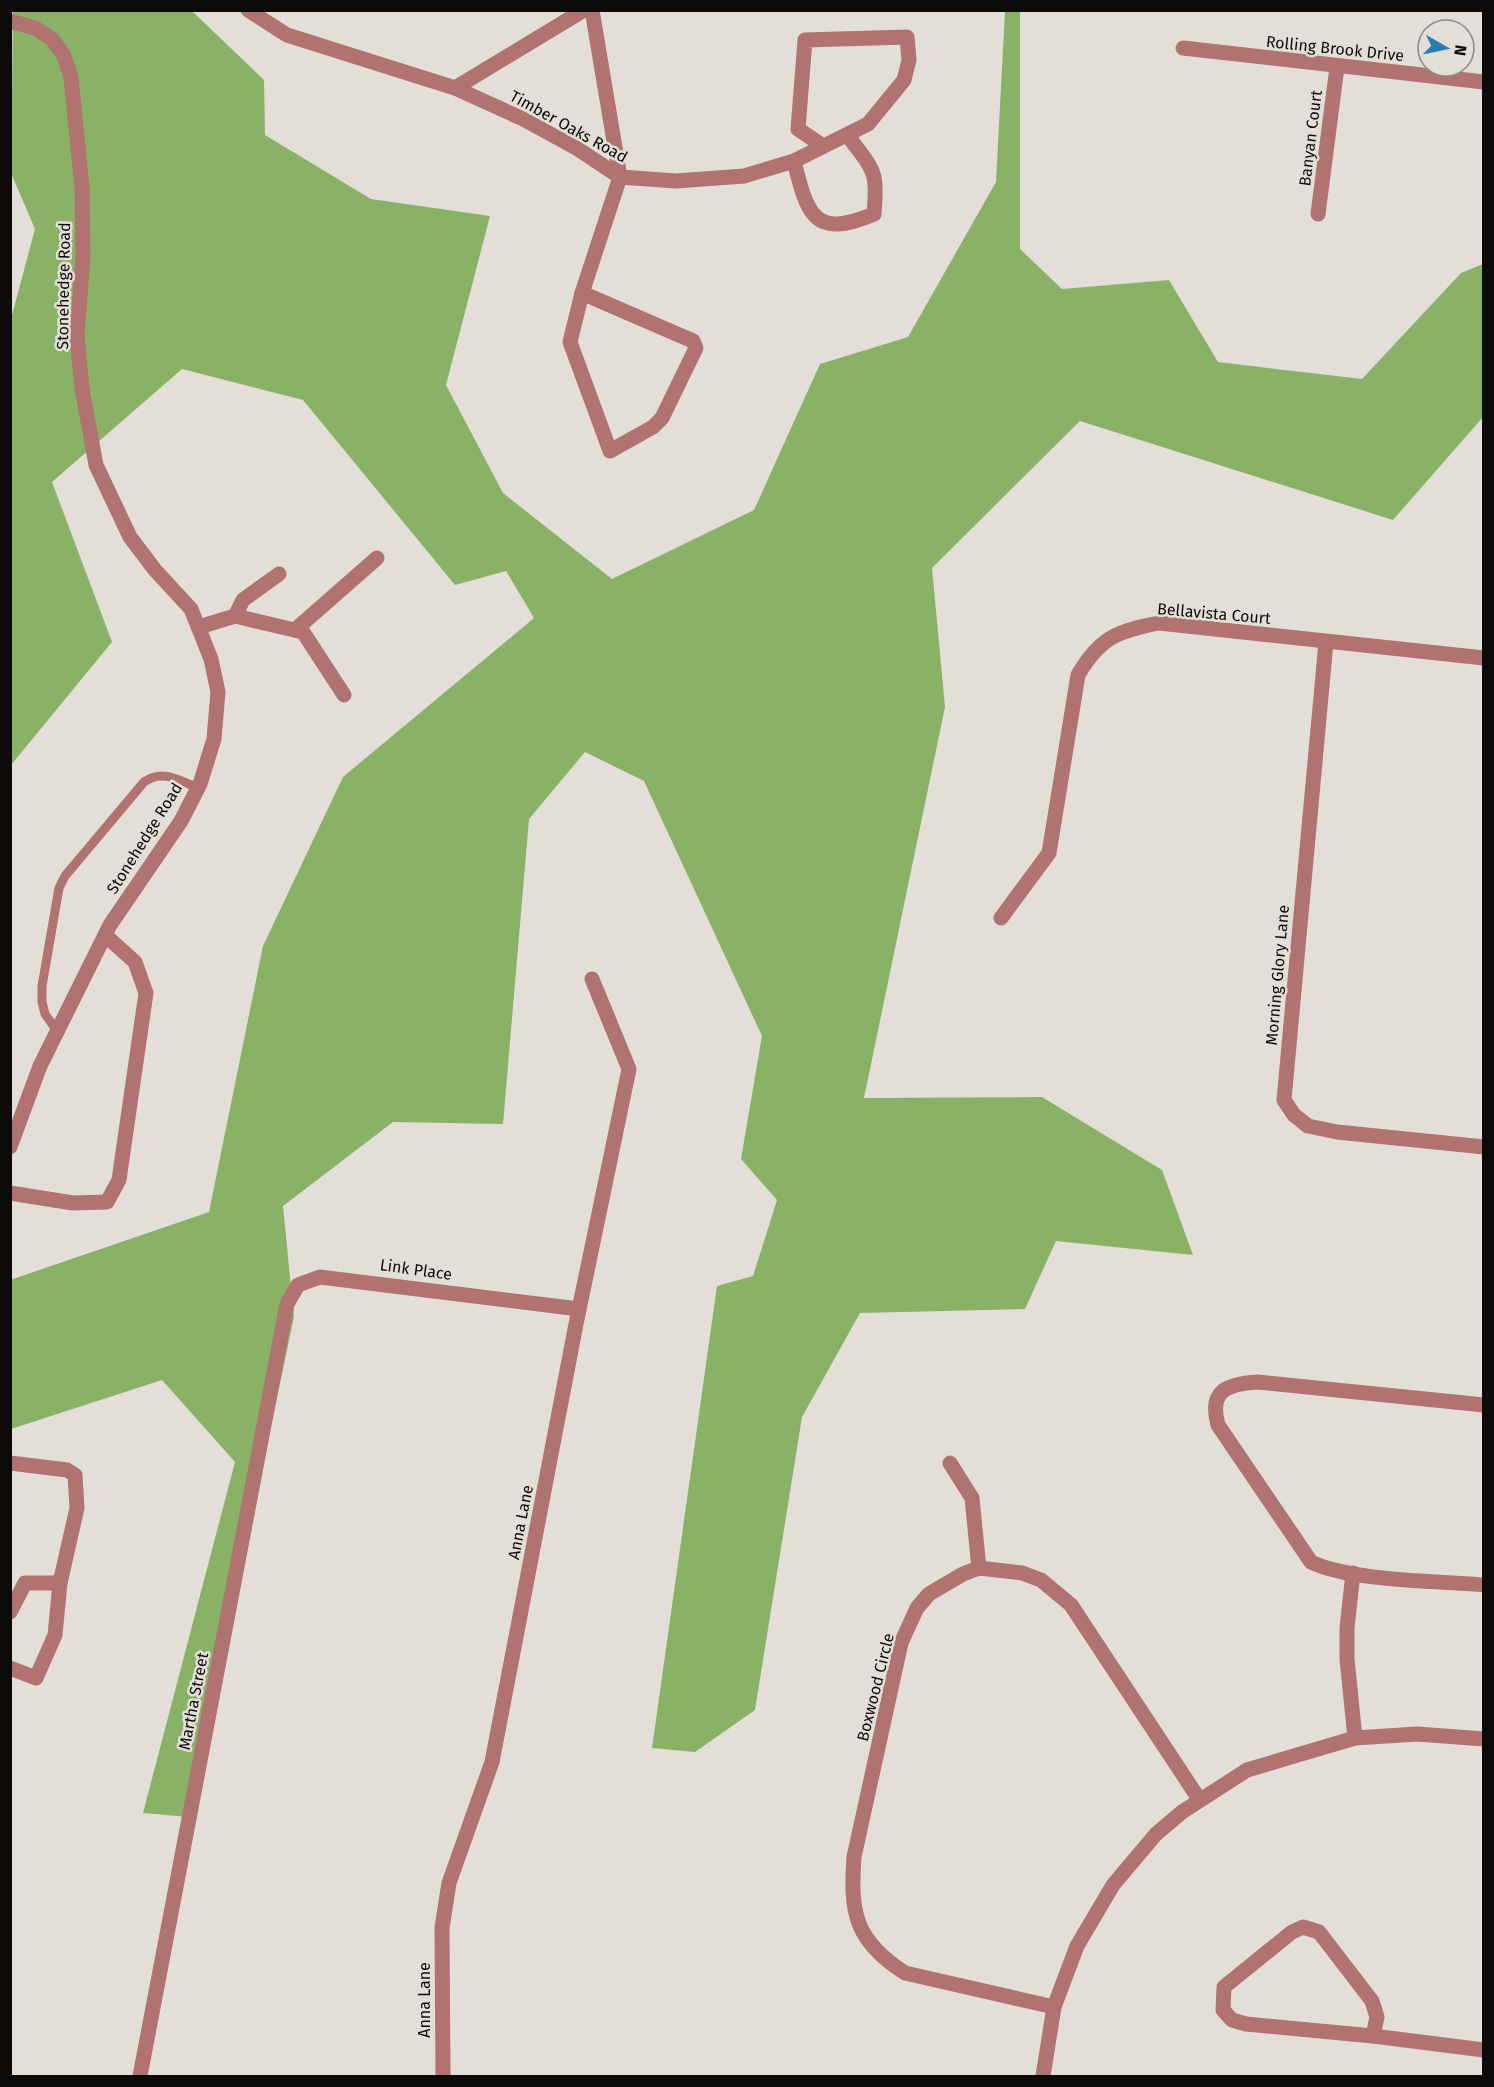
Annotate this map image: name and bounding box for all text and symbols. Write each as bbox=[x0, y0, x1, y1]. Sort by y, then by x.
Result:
north arrow bbox=[1416, 18, 1476, 78]
street label: Rolling Brook Drive bbox=[1265, 32, 1405, 65]
text: N bbox=[1450, 44, 1471, 57]
street label: Timber Oaks Road bbox=[507, 86, 631, 167]
street label: Banyan Court bbox=[1295, 89, 1326, 187]
street label: Stonehedge Road bbox=[53, 222, 74, 350]
street label: Bellavista Court bbox=[1156, 599, 1272, 628]
street label: Stonehedge Road bbox=[103, 779, 186, 897]
street label: Morning Glory Lane bbox=[1262, 904, 1293, 1046]
street label: Link Place bbox=[379, 1255, 453, 1284]
street label: Anna Lane bbox=[504, 1483, 537, 1561]
street label: Boxwood Circle bbox=[853, 1631, 898, 1743]
street label: Martha Street bbox=[175, 1651, 212, 1751]
street label: Anna Lane bbox=[415, 1962, 434, 2038]

